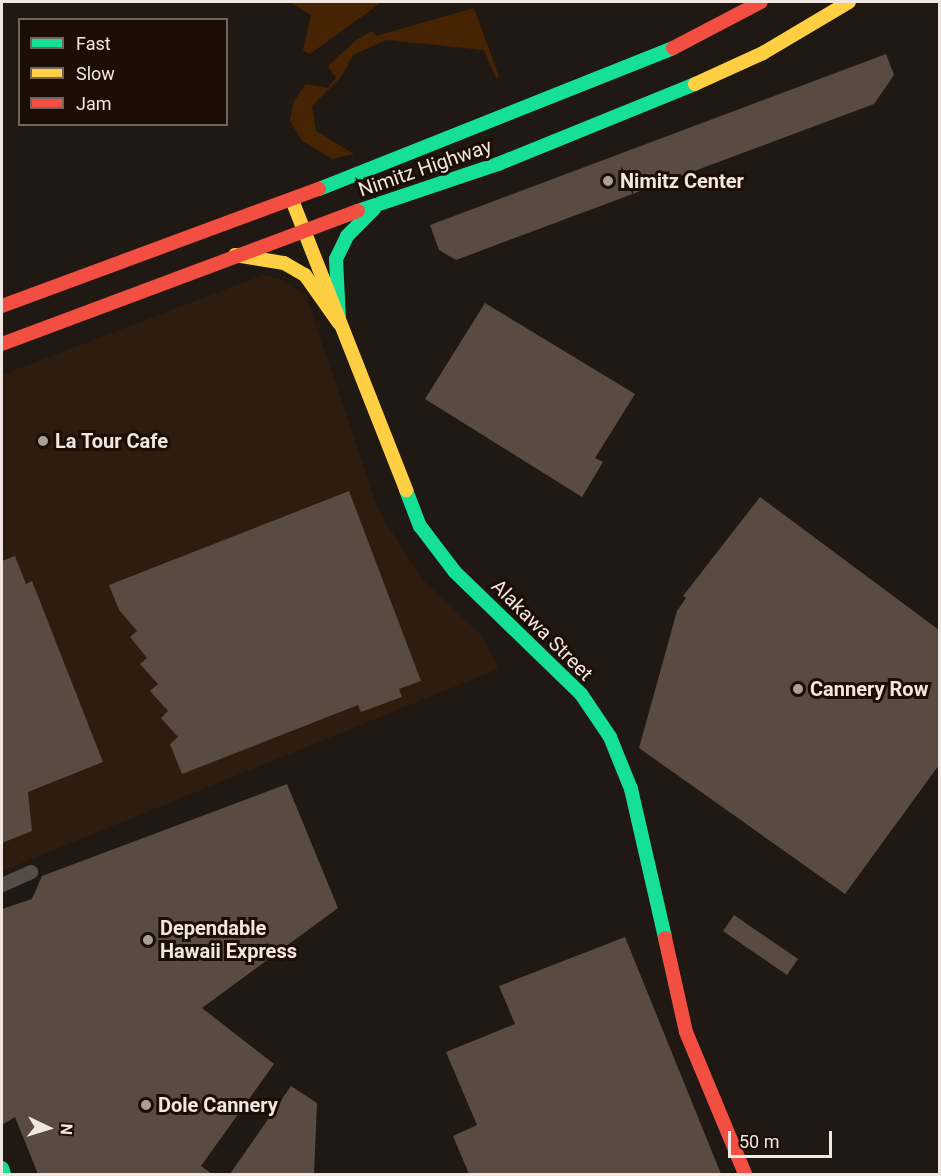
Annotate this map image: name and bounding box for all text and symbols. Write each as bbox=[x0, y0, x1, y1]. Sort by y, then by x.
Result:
legend bbox=[18, 18, 228, 126]
text: Fast bbox=[76, 33, 111, 54]
text: Slow bbox=[76, 63, 115, 84]
text: Jam bbox=[76, 93, 112, 114]
street label: Nimitz Highway bbox=[355, 134, 495, 202]
place label: Nimitz Center bbox=[620, 169, 744, 193]
marker: Nimitz Center bbox=[601, 174, 615, 188]
place label: La Tour Cafe bbox=[55, 429, 168, 453]
marker: La Tour Cafe bbox=[36, 434, 50, 448]
street label: Alakawa Street bbox=[486, 574, 598, 686]
place label: Cannery Row bbox=[810, 677, 928, 701]
marker: Cannery Row bbox=[791, 682, 805, 696]
place label: Dependable Hawaii Express bbox=[160, 916, 297, 963]
marker: Dependable Hawaii Express bbox=[141, 933, 155, 947]
place label: Dole Cannery bbox=[158, 1093, 278, 1117]
north arrow bbox=[18, 1098, 78, 1158]
marker: Dole Cannery bbox=[139, 1098, 153, 1112]
scale bar bbox=[731, 1119, 834, 1157]
text: N bbox=[57, 1123, 76, 1136]
text: 50 m bbox=[739, 1131, 779, 1152]

